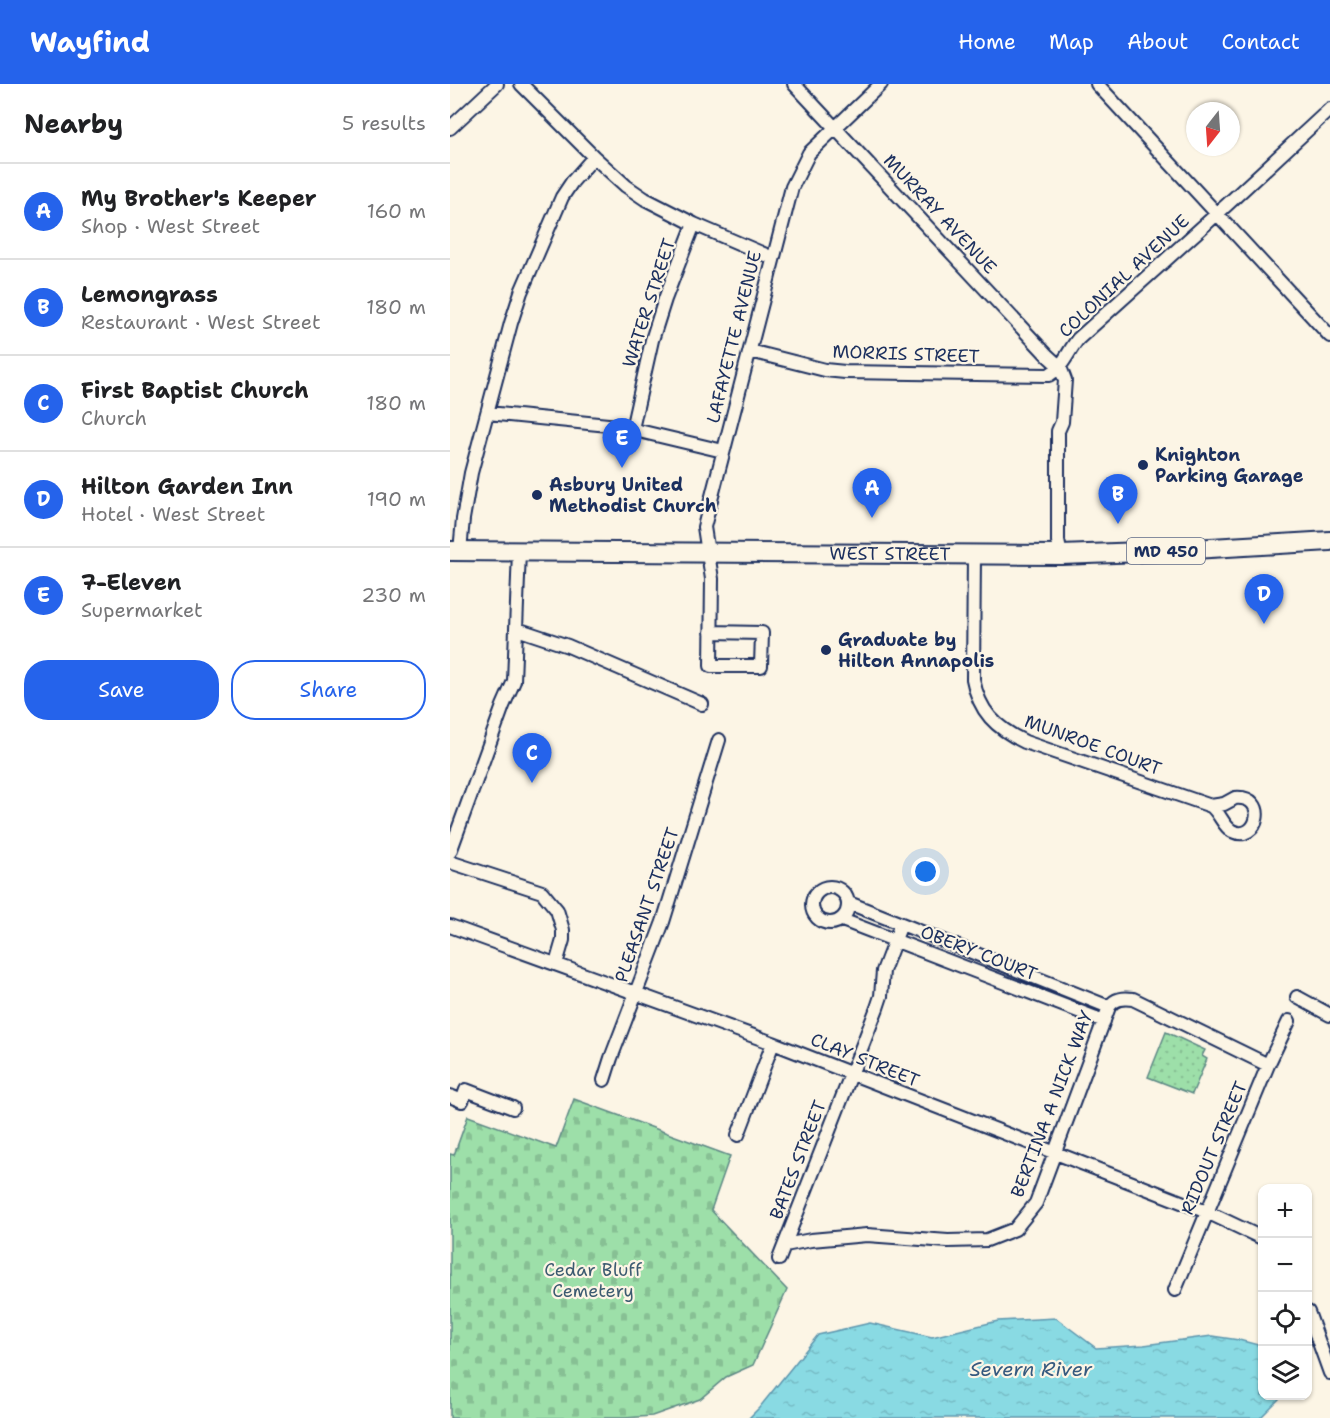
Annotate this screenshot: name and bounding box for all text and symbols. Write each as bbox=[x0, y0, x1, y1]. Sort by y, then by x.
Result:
text: Wayfind bbox=[30, 23, 150, 61]
text: Home bbox=[958, 28, 1016, 56]
text: Map bbox=[1049, 28, 1094, 56]
text: About bbox=[1127, 28, 1188, 56]
text: Contact bbox=[1221, 28, 1300, 56]
north arrow bbox=[1186, 102, 1240, 156]
text: Nearby bbox=[24, 106, 123, 141]
text: 5 results bbox=[342, 110, 426, 136]
street label: MURRAY AVENUE bbox=[878, 149, 1002, 279]
text: My Brother's Keeper bbox=[81, 184, 317, 213]
text: A bbox=[36, 198, 51, 224]
text: 160 m bbox=[367, 198, 426, 224]
street label: COLONIAL AVENUE bbox=[1054, 209, 1194, 343]
text: Shop · West Street bbox=[81, 213, 260, 239]
street label: WATER STREET bbox=[617, 235, 681, 371]
street label: LAFAYETTE AVENUE bbox=[701, 248, 767, 426]
text: Lemongrass bbox=[81, 280, 218, 309]
text: B bbox=[37, 294, 50, 320]
text: 180 m bbox=[366, 294, 426, 320]
text: Restaurant · West Street bbox=[81, 309, 321, 335]
street label: MORRIS STREET bbox=[832, 339, 980, 369]
text: First Baptist Church bbox=[81, 376, 309, 405]
text: C bbox=[37, 390, 50, 416]
text: 180 m bbox=[366, 390, 426, 416]
text: Church bbox=[81, 405, 147, 431]
pin: E bbox=[602, 418, 642, 468]
place label: Knighton Parking Garage bbox=[1155, 443, 1304, 488]
marker: Knighton Parking Garage bbox=[1136, 458, 1150, 472]
pin: A bbox=[852, 468, 892, 518]
text: Hilton Garden Inn bbox=[81, 472, 293, 501]
place label: Asbury United Methodist Church bbox=[549, 473, 717, 518]
pin: B bbox=[1098, 474, 1138, 524]
text: D bbox=[36, 486, 51, 512]
text: 190 m bbox=[367, 486, 426, 512]
marker: Asbury United Methodist Church bbox=[530, 488, 544, 502]
text: Hotel · West Street bbox=[81, 501, 265, 527]
road number: MD 450 bbox=[1127, 538, 1205, 564]
street label: WEST STREET bbox=[829, 541, 951, 566]
text: 7-Eleven bbox=[81, 568, 181, 597]
pin: D bbox=[1244, 574, 1284, 624]
text: E bbox=[37, 582, 50, 608]
text: 230 m bbox=[361, 582, 426, 608]
text: Supermarket bbox=[81, 597, 203, 623]
place label: Graduate by Hilton Annapolis bbox=[838, 628, 994, 673]
marker: Graduate by Hilton Annapolis bbox=[819, 643, 833, 657]
button: Save bbox=[24, 660, 219, 720]
button: Share bbox=[231, 660, 426, 720]
street label: MUNROE COURT bbox=[1021, 709, 1165, 781]
pin: C bbox=[512, 734, 551, 783]
street label: PLEASANT STREET bbox=[609, 824, 685, 986]
your location bbox=[911, 857, 940, 886]
street label: OBERY COURT bbox=[917, 920, 1041, 986]
street label: BERTINA A NICK WAY bbox=[1005, 1007, 1099, 1201]
street label: CLAY STREET bbox=[807, 1027, 923, 1093]
street label: RIDOUT STREET bbox=[1175, 1078, 1253, 1218]
street label: BATES STREET bbox=[764, 1097, 832, 1223]
map controls bbox=[1258, 1184, 1312, 1400]
button: + bbox=[1258, 1184, 1312, 1238]
button: − bbox=[1258, 1238, 1312, 1292]
park label: Cedar Bluff Cemetery bbox=[544, 1258, 643, 1303]
button: locate bbox=[1258, 1292, 1312, 1346]
button: layers bbox=[1258, 1346, 1312, 1400]
water label: Severn River bbox=[970, 1356, 1093, 1382]

